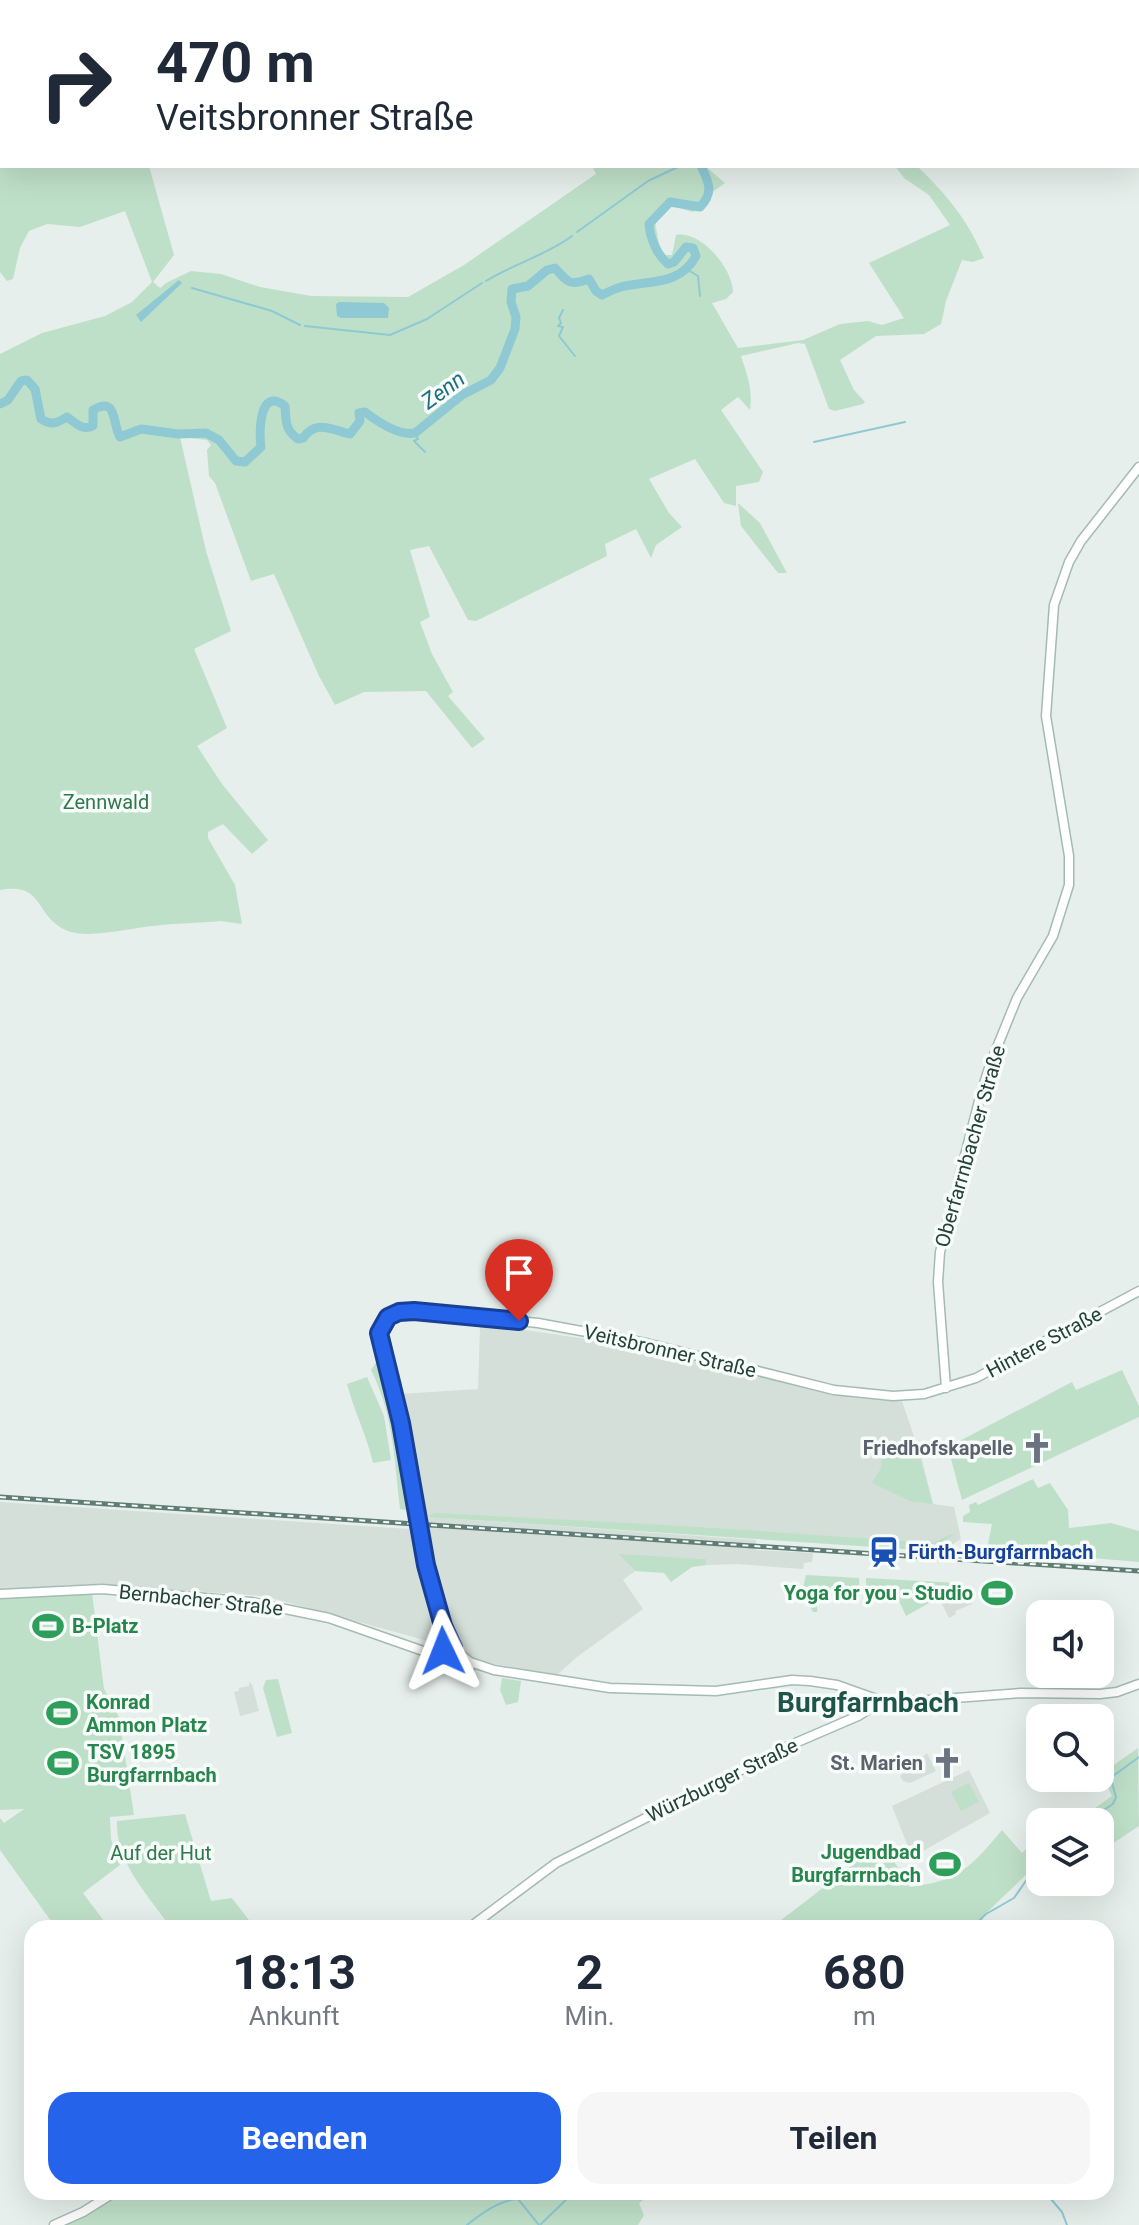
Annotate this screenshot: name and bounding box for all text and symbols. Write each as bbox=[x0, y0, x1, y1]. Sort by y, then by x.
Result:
text: 470 m bbox=[156, 30, 315, 96]
icon: right bbox=[24, 32, 128, 136]
text: Veitsbronner Straße bbox=[156, 97, 474, 139]
water label: Zenn bbox=[416, 366, 470, 415]
park label: Zennwald bbox=[63, 790, 149, 814]
street label: Oberfarrnbacher Straße bbox=[930, 1042, 1010, 1250]
pin bbox=[485, 1239, 553, 1321]
icon: arrive bbox=[497, 1251, 541, 1295]
street label: Hintere Straße bbox=[982, 1301, 1106, 1383]
street label: Veitsbronner Straße bbox=[581, 1319, 759, 1383]
church icon: Friedhofskapelle bbox=[1020, 1431, 1054, 1465]
place label: Friedhofskapelle bbox=[863, 1436, 1013, 1460]
station icon: Fürth-Burgfarrnbach bbox=[867, 1535, 901, 1569]
place label: Fürth-Burgfarrnbach bbox=[908, 1540, 1093, 1564]
sports icon: Yoga for you - Studio bbox=[980, 1576, 1014, 1610]
street label: Bernbacher Straße bbox=[118, 1579, 284, 1621]
place label: Yoga for you - Studio bbox=[784, 1581, 973, 1605]
map controls bbox=[1026, 1600, 1114, 1896]
button: sound bbox=[1026, 1600, 1114, 1688]
sports icon: B-Platz bbox=[31, 1609, 65, 1643]
position arrow bbox=[401, 1609, 485, 1693]
place label: B-Platz bbox=[72, 1614, 138, 1638]
district label: Burgfarrnbach bbox=[777, 1686, 959, 1719]
place label: Konrad Ammon Platz bbox=[86, 1690, 207, 1737]
sports icon: Konrad Ammon Platz bbox=[45, 1696, 79, 1730]
button: search bbox=[1026, 1704, 1114, 1792]
street label: Würzburger Straße bbox=[642, 1733, 802, 1827]
place label: TSV 1895 Burgfarrnbach bbox=[87, 1740, 217, 1787]
sports icon: TSV 1895 Burgfarrnbach bbox=[46, 1746, 80, 1780]
church icon: St. Marien bbox=[930, 1746, 964, 1780]
place label: St. Marien bbox=[830, 1751, 923, 1775]
button: layers bbox=[1026, 1808, 1114, 1896]
place label: Jugendbad Burgfarrnbach bbox=[791, 1840, 921, 1887]
park label: Auf der Hut bbox=[110, 1841, 212, 1865]
sports icon: Jugendbad Burgfarrnbach bbox=[928, 1847, 962, 1881]
text: 18:13 bbox=[232, 1944, 356, 2001]
text: 2 bbox=[576, 1944, 603, 2001]
text: 680 bbox=[823, 1944, 906, 2001]
text: Ankunft bbox=[249, 2001, 340, 2031]
text: Min. bbox=[564, 2001, 615, 2031]
text: m bbox=[853, 2001, 876, 2031]
button: Beenden bbox=[48, 2092, 561, 2184]
button: Teilen bbox=[577, 2092, 1090, 2184]

